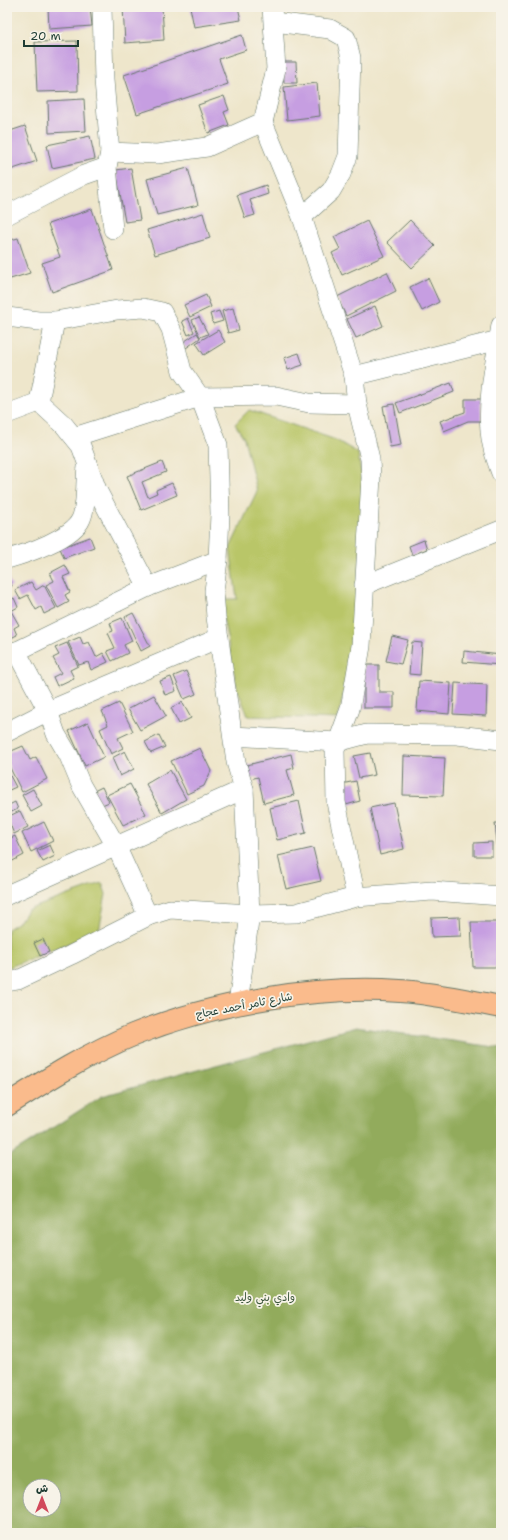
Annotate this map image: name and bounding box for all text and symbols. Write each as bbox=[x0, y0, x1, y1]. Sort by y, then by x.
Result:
scale bar bbox=[24, 22, 78, 48]
text: 20 m bbox=[30, 28, 61, 44]
street label: شارع ثامر أحمد عجاج bbox=[194, 989, 294, 1023]
park label: وادي بني وليد bbox=[235, 1290, 295, 1308]
north arrow bbox=[22, 1478, 62, 1518]
text: ش bbox=[36, 1481, 48, 1496]

